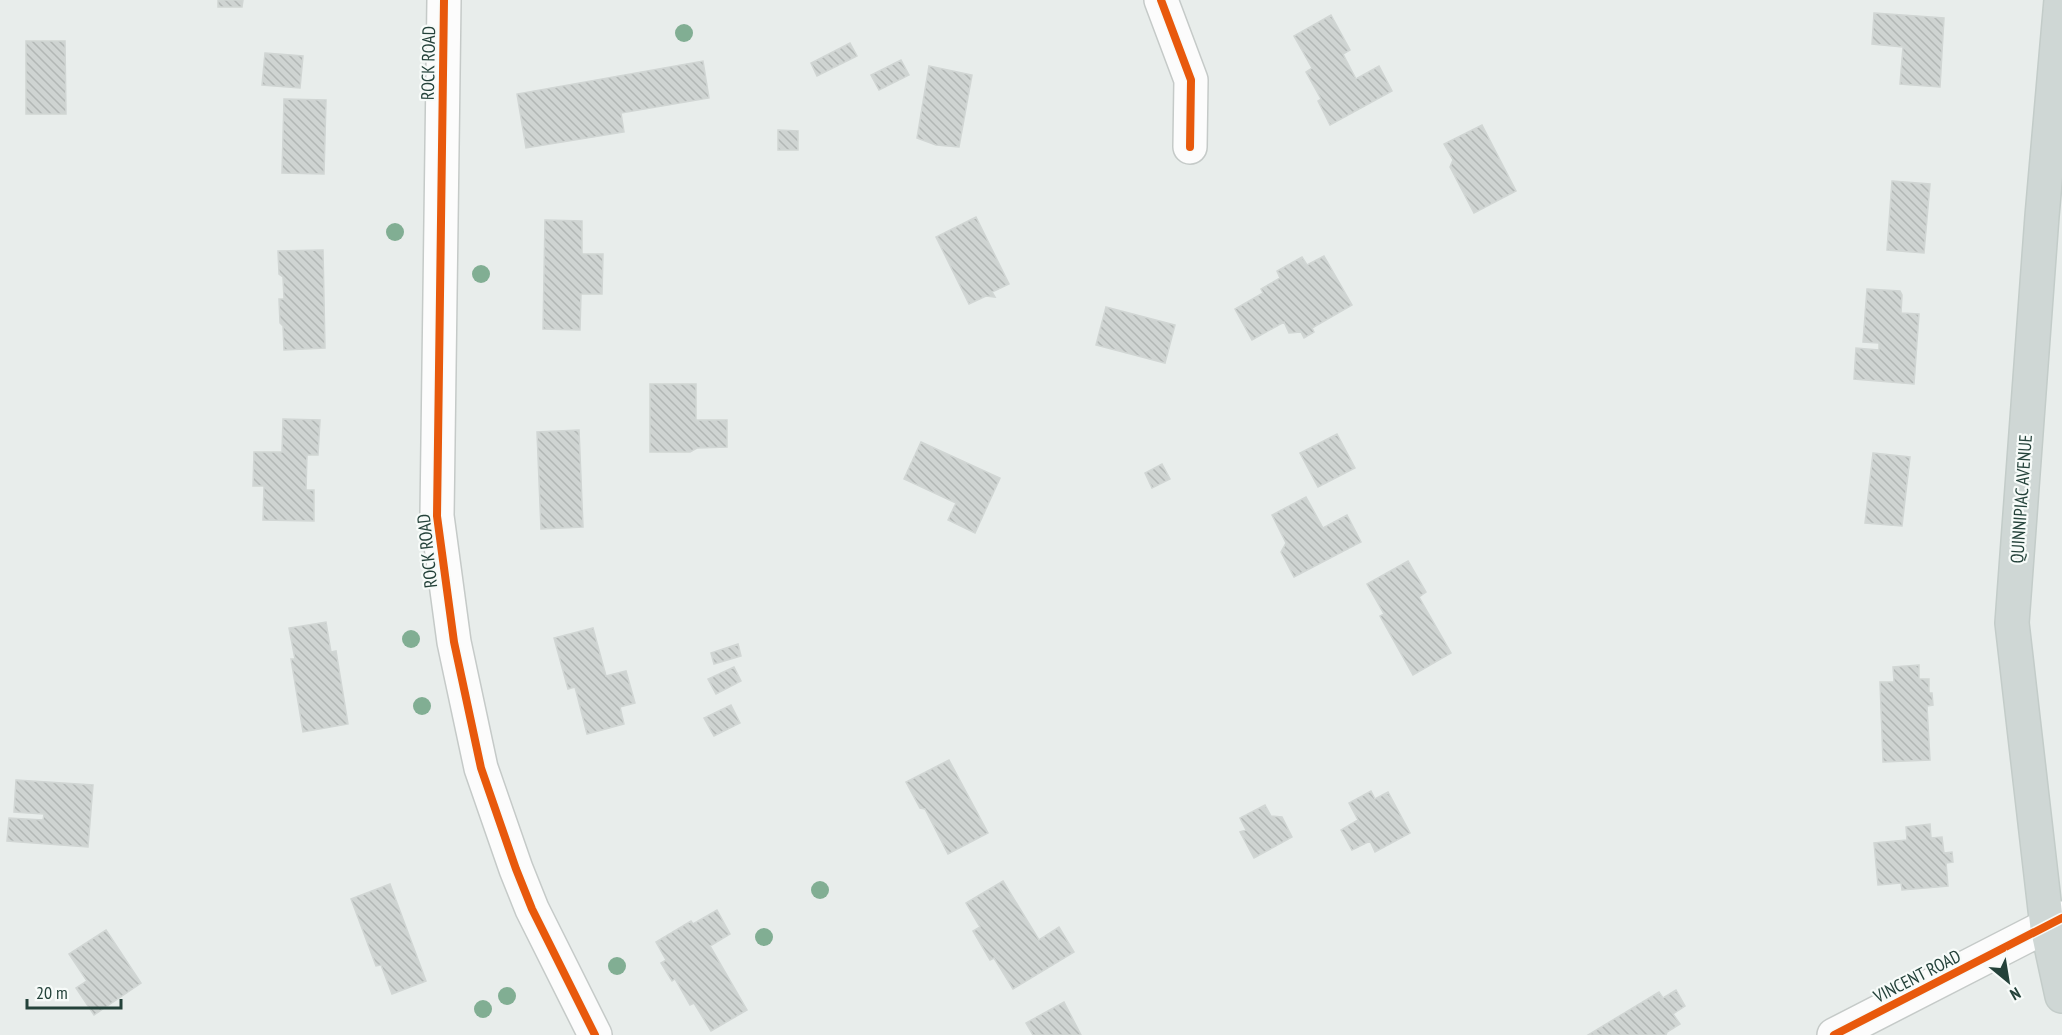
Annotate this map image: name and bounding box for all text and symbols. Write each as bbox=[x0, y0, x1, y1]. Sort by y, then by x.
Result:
street label: ROCK ROAD bbox=[416, 26, 440, 100]
street label: QUINNIPIAC AVENUE bbox=[2005, 434, 2037, 564]
street label: ROCK ROAD bbox=[412, 513, 442, 589]
street label: VINCENT ROAD bbox=[1869, 944, 1964, 1008]
north arrow bbox=[1978, 951, 2038, 1011]
scale bar bbox=[27, 972, 122, 1010]
text: 20 m bbox=[36, 981, 68, 1004]
text: N bbox=[2007, 983, 2024, 1005]

